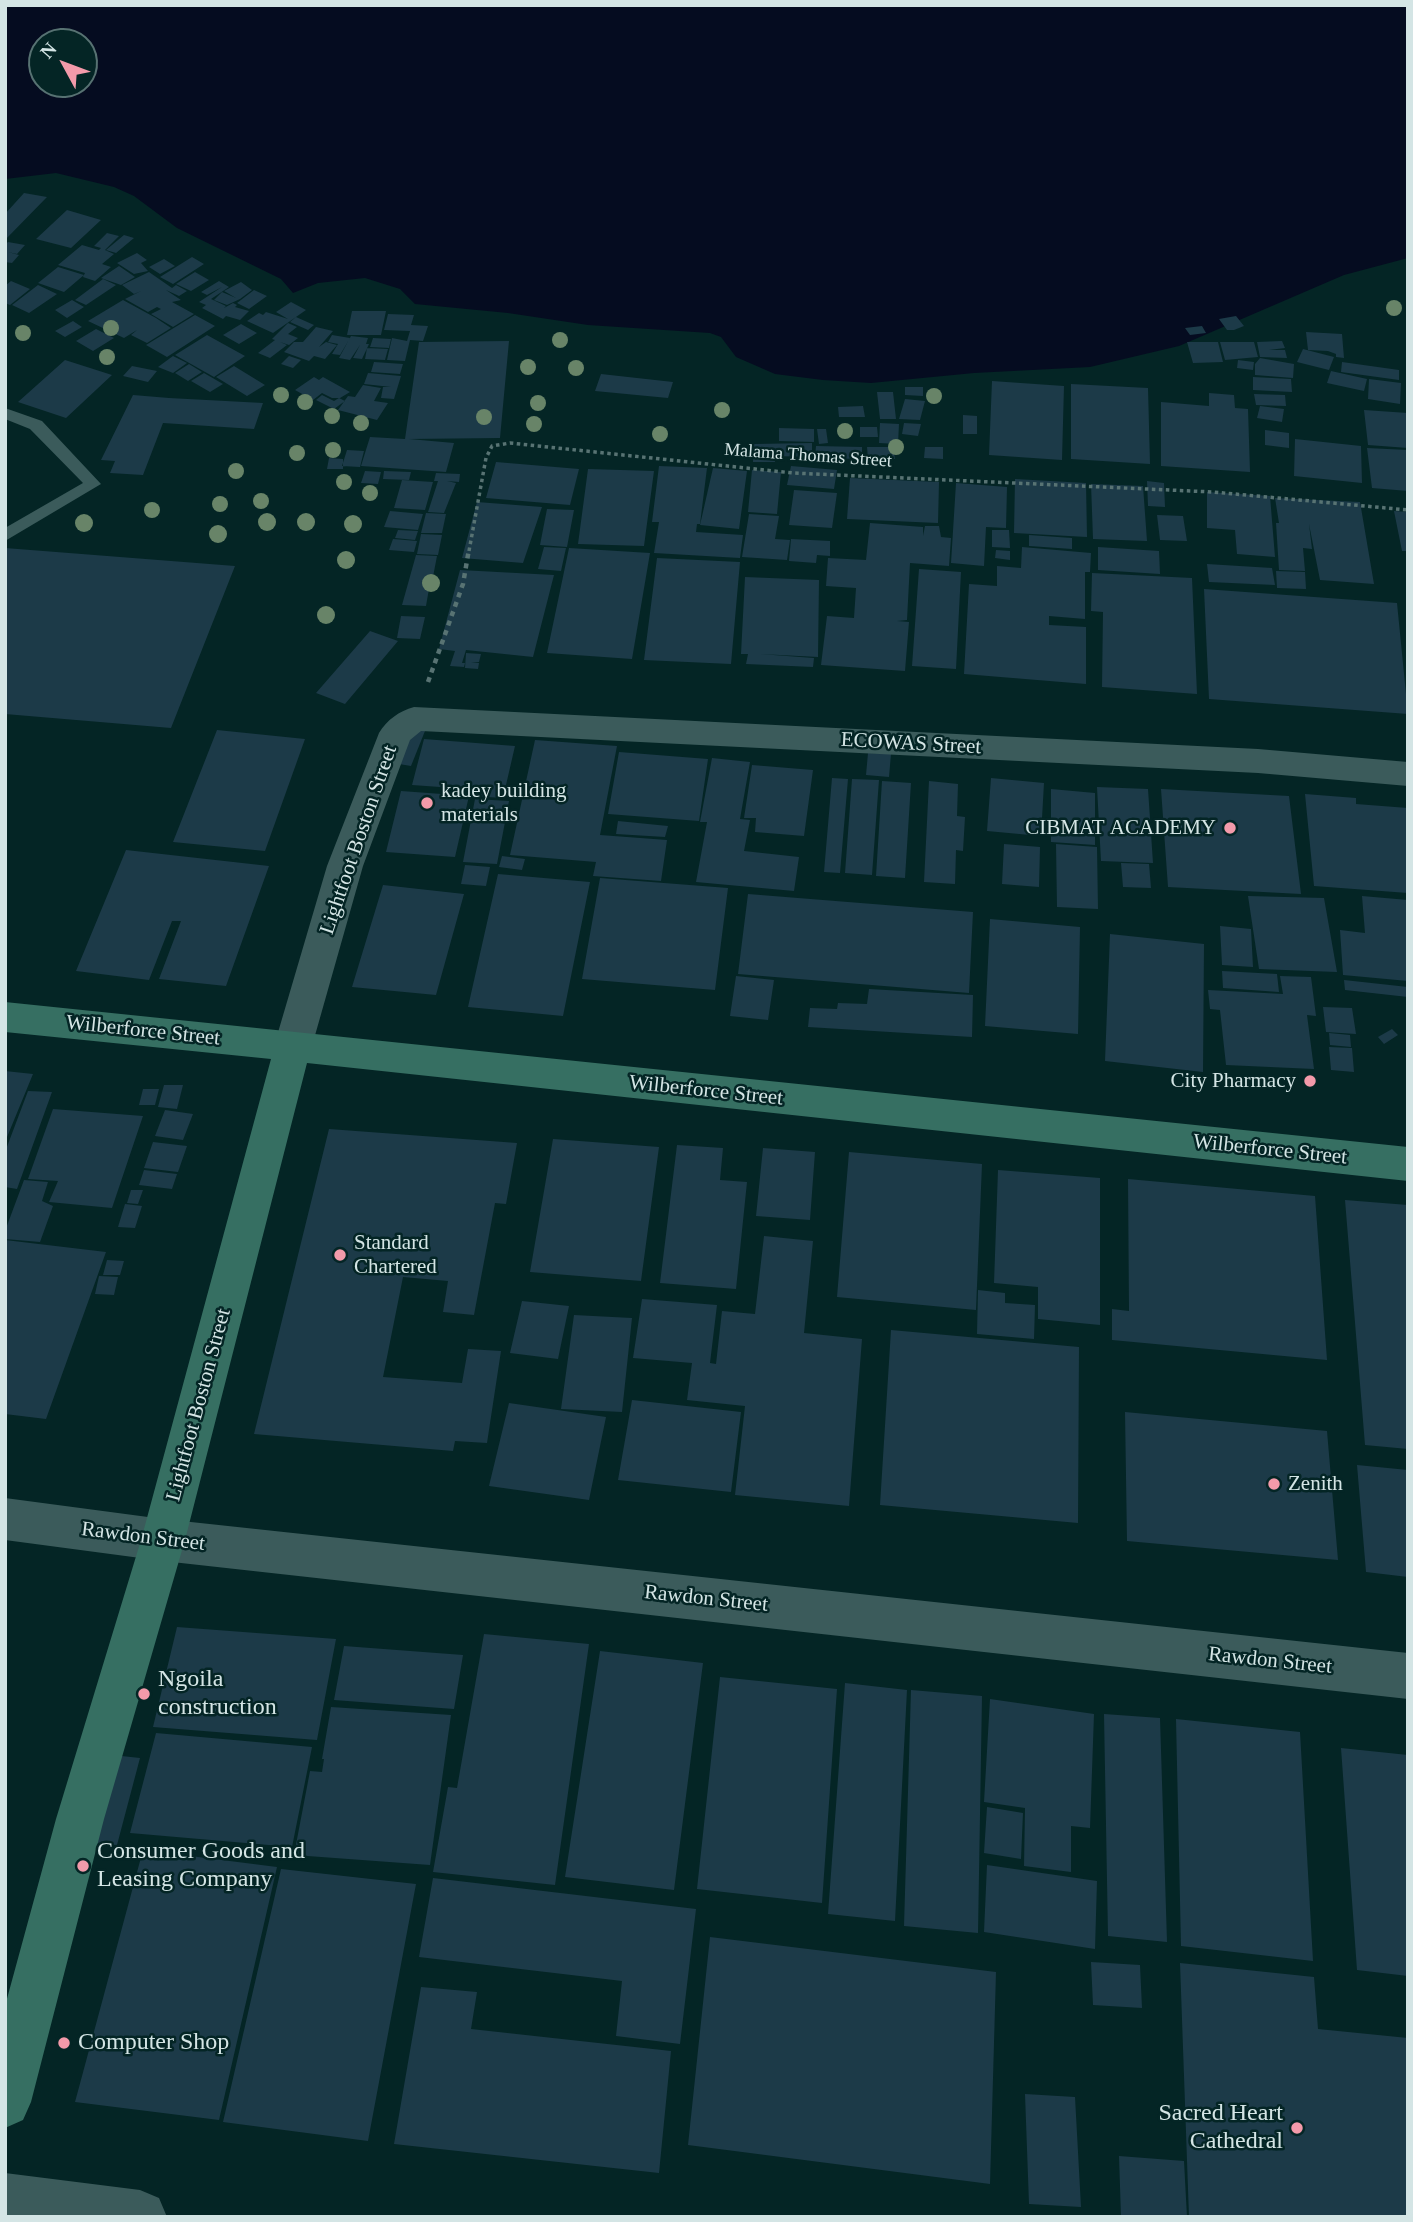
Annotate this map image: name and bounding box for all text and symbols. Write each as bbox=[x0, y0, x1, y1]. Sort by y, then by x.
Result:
north arrow bbox=[28, 28, 98, 98]
text: N bbox=[36, 38, 61, 62]
street label: Malama Thomas Street bbox=[723, 439, 893, 473]
street label: ECOWAS Street bbox=[840, 728, 982, 760]
street label: Lightfoot Boston Street bbox=[315, 742, 403, 938]
place label: kadey building materials bbox=[441, 778, 566, 828]
marker: kadey building materials bbox=[419, 795, 435, 811]
place label: CIBMAT ACADEMY bbox=[1025, 815, 1216, 841]
marker: CIBMAT ACADEMY bbox=[1222, 820, 1238, 836]
street label: Wilberforce Street bbox=[65, 1010, 221, 1052]
place label: City Pharmacy bbox=[1171, 1068, 1296, 1094]
street label: Wilberforce Street bbox=[628, 1070, 784, 1112]
marker: City Pharmacy bbox=[1302, 1073, 1318, 1089]
street label: Wilberforce Street bbox=[1192, 1129, 1348, 1171]
place label: Standard Chartered bbox=[354, 1230, 437, 1280]
marker: Standard Chartered bbox=[332, 1247, 348, 1263]
street label: Lightfoot Boston Street bbox=[161, 1306, 237, 1504]
place label: Zenith bbox=[1288, 1471, 1343, 1497]
marker: Zenith bbox=[1266, 1476, 1282, 1492]
street label: Rawdon Street bbox=[80, 1517, 206, 1557]
street label: Rawdon Street bbox=[643, 1580, 769, 1618]
street label: Rawdon Street bbox=[1207, 1642, 1333, 1680]
place label: Ngoila construction bbox=[158, 1666, 277, 1722]
marker: Ngoila construction bbox=[136, 1686, 152, 1702]
place label: Consumer Goods and Leasing Company bbox=[97, 1838, 305, 1894]
marker: Consumer Goods and Leasing Company bbox=[75, 1858, 91, 1874]
place label: Computer Shop bbox=[78, 2029, 229, 2057]
marker: Computer Shop bbox=[56, 2035, 72, 2051]
place label: Sacred Heart Cathedral bbox=[1158, 2100, 1283, 2156]
marker: Sacred Heart Cathedral bbox=[1289, 2120, 1305, 2136]

